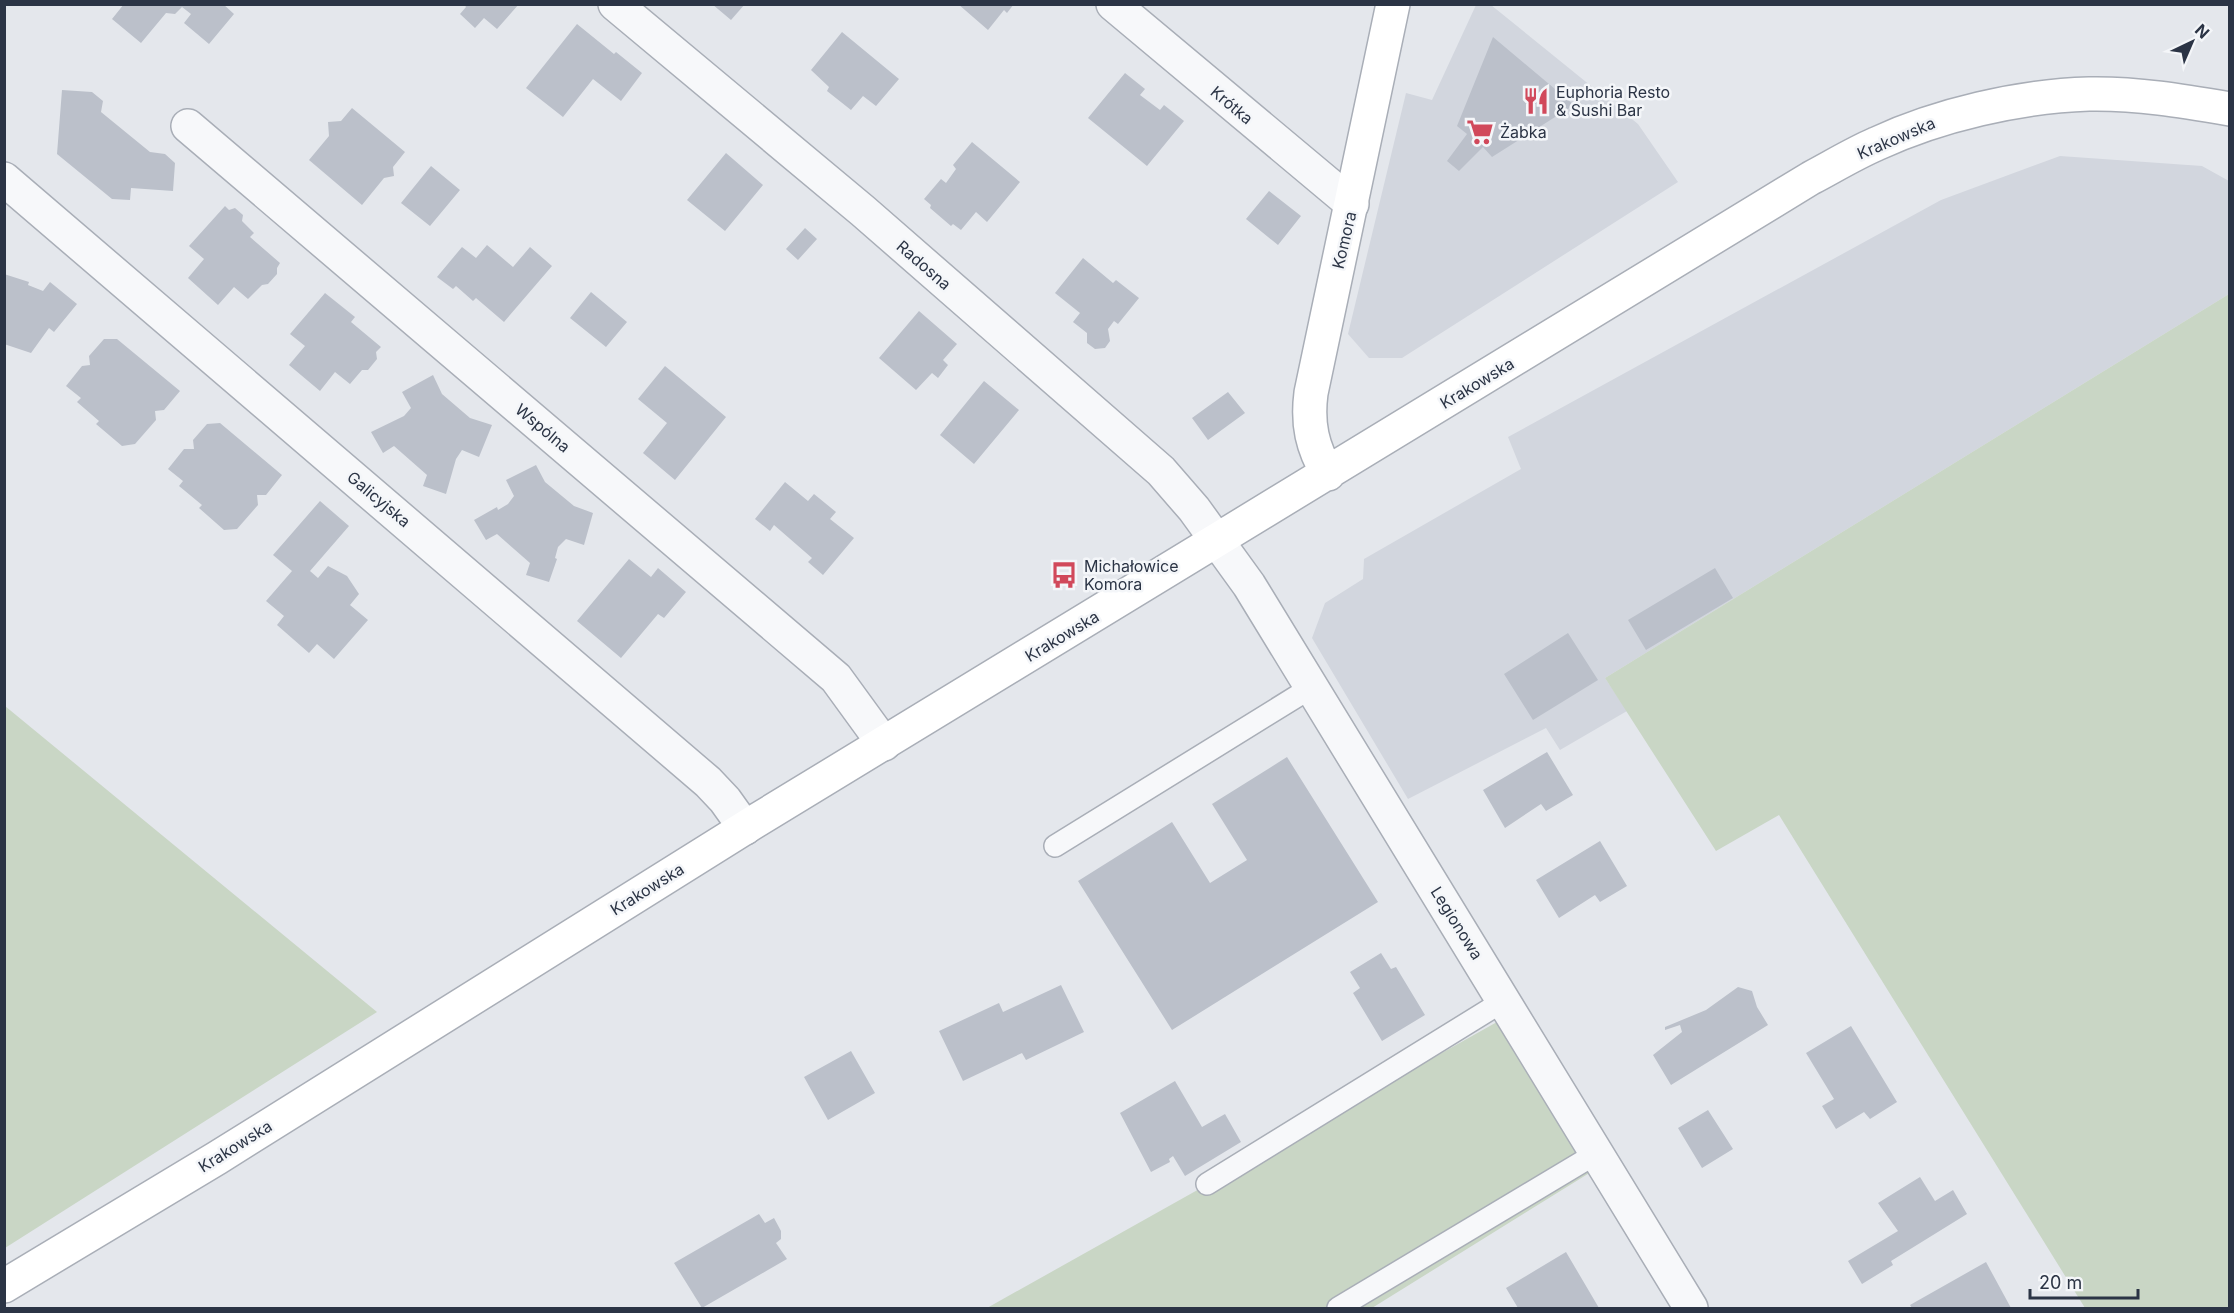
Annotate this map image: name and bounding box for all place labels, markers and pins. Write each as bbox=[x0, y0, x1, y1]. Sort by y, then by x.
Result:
place label: Euphoria Resto & Sushi Bar bbox=[1556, 82, 1670, 120]
restaurant icon: Euphoria Resto & Sushi Bar bbox=[1521, 86, 1551, 116]
supermarket icon: Żabka bbox=[1465, 117, 1495, 147]
place label: Żabka bbox=[1500, 122, 1547, 142]
place label: Michałowice Komora bbox=[1084, 556, 1179, 594]
bus stop icon: Michałowice Komora bbox=[1049, 560, 1079, 590]

